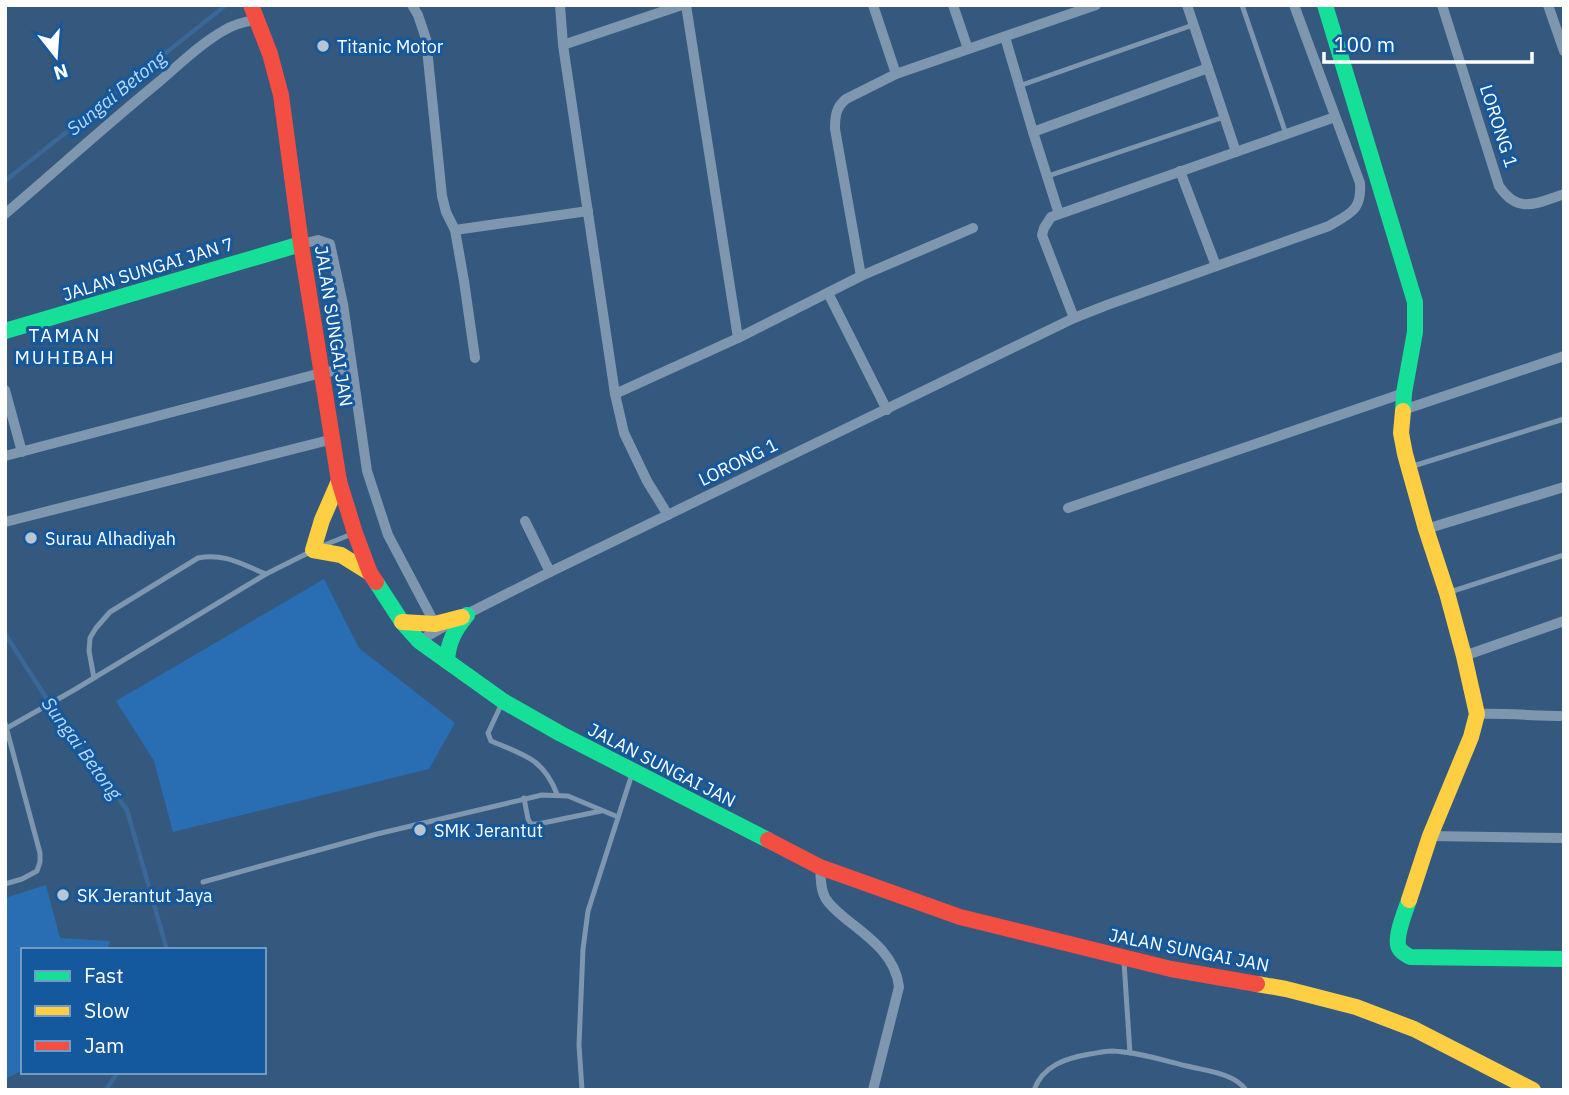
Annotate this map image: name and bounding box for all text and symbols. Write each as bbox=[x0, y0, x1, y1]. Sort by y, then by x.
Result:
north arrow bbox=[21, 21, 91, 91]
scale bar bbox=[1324, 21, 1532, 65]
text: 100 m bbox=[1334, 30, 1395, 58]
place label: Titanic Motor bbox=[337, 35, 444, 58]
marker: Titanic Motor bbox=[315, 38, 331, 54]
water label: Sungai Betong bbox=[61, 45, 172, 140]
text: N bbox=[51, 59, 71, 86]
street label: LORONG 1 bbox=[1475, 82, 1523, 170]
street label: JALAN SUNGAI JAN 7 bbox=[60, 232, 236, 306]
street label: JALAN SUNGAI JAN bbox=[310, 244, 358, 408]
district label: TAMAN MUHIBAH bbox=[14, 323, 116, 369]
street label: LORONG 1 bbox=[694, 433, 782, 491]
place label: Surau Alhadiyah bbox=[45, 527, 176, 550]
marker: Surau Alhadiyah bbox=[23, 530, 39, 546]
water label: Sungai Betong bbox=[37, 692, 128, 805]
street label: JALAN SUNGAI JAN bbox=[584, 718, 740, 812]
place label: SMK Jerantut bbox=[434, 819, 543, 842]
marker: SMK Jerantut bbox=[412, 822, 428, 838]
place label: SK Jerantut Jaya bbox=[77, 884, 213, 907]
marker: SK Jerantut Jaya bbox=[55, 887, 71, 903]
street label: JALAN SUNGAI JAN bbox=[1107, 923, 1271, 977]
legend bbox=[21, 948, 266, 1074]
text: Fast bbox=[84, 961, 124, 989]
text: Slow bbox=[84, 996, 130, 1024]
text: Jam bbox=[84, 1031, 124, 1059]

